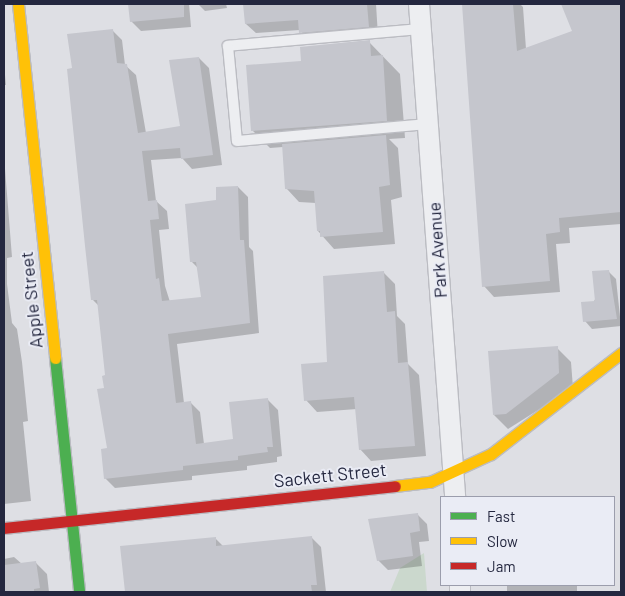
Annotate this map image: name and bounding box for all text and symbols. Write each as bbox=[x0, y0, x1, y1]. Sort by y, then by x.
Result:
street label: Park Avenue bbox=[423, 201, 451, 299]
street label: Apple Street bbox=[15, 251, 47, 349]
street label: Sackett Street bbox=[273, 458, 387, 492]
legend bbox=[440, 496, 615, 586]
text: Fast bbox=[487, 507, 515, 525]
text: Slow bbox=[487, 532, 518, 550]
text: Jam bbox=[487, 557, 516, 575]

